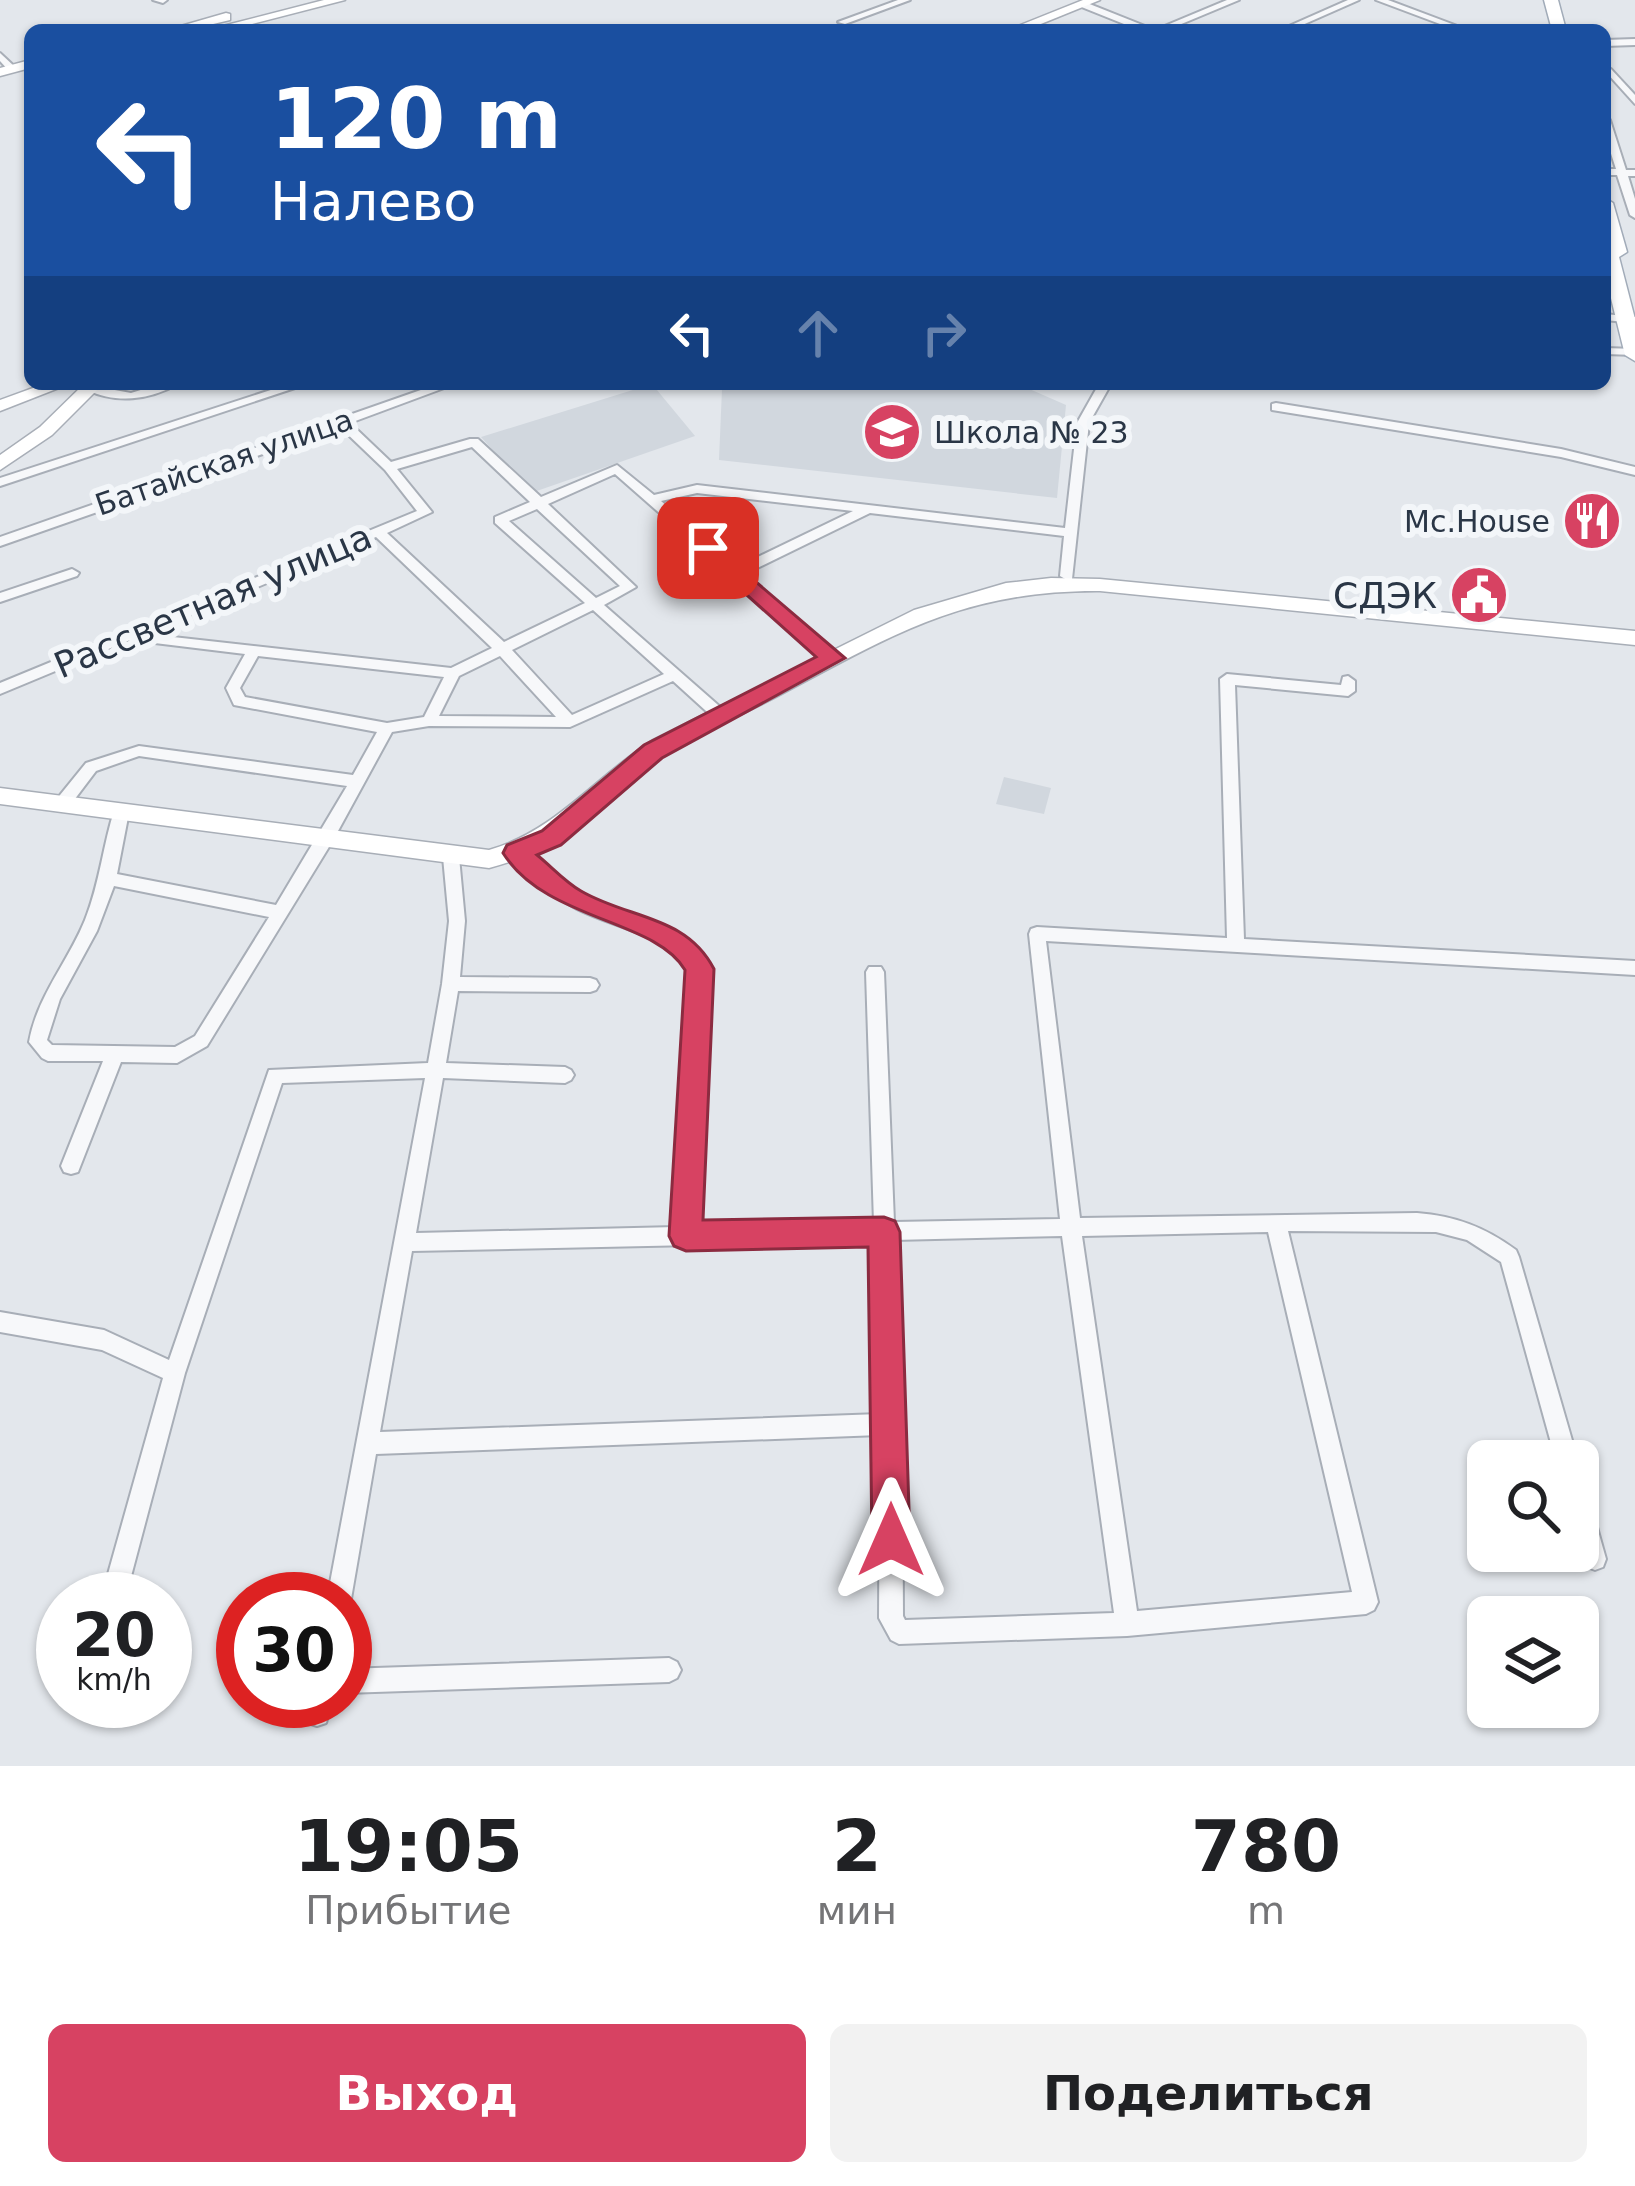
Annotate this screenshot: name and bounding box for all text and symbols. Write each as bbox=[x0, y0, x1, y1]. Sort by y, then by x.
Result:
text: 120 m bbox=[270, 70, 562, 168]
icon: left bbox=[72, 72, 228, 228]
text: Налево bbox=[270, 170, 476, 233]
icon: left bbox=[659, 300, 725, 366]
icon: ahead bbox=[785, 300, 851, 366]
icon: right bbox=[911, 300, 977, 366]
street label: Батайская улица bbox=[91, 401, 357, 523]
school or university icon: Школа № 23 bbox=[861, 401, 923, 463]
place label: Школа № 23 bbox=[934, 415, 1129, 450]
restaurant icon: Mc.House bbox=[1561, 490, 1623, 552]
pin bbox=[657, 497, 759, 599]
place label: Mc.House bbox=[1404, 504, 1550, 539]
icon: arrive bbox=[675, 515, 741, 581]
street label: Рассветная улица bbox=[48, 516, 378, 686]
public building icon: СДЭК bbox=[1448, 564, 1510, 626]
place label: СДЭК bbox=[1333, 575, 1437, 616]
map controls bbox=[1467, 1440, 1599, 1728]
button: search bbox=[1467, 1440, 1599, 1572]
position arrow bbox=[828, 1477, 954, 1603]
speed limit sign: 30 bbox=[216, 1572, 372, 1728]
button: layers bbox=[1467, 1596, 1599, 1728]
text: 20 bbox=[72, 1600, 156, 1670]
text: km/h bbox=[76, 1662, 152, 1697]
text: 19:05 bbox=[294, 1804, 523, 1888]
text: 2 bbox=[832, 1804, 882, 1888]
text: 780 bbox=[1191, 1804, 1341, 1888]
text: Прибытие bbox=[305, 1888, 512, 1933]
text: мин bbox=[817, 1888, 897, 1933]
text: m bbox=[1247, 1888, 1285, 1933]
button: Выход bbox=[48, 2024, 806, 2162]
button: Поделиться bbox=[830, 2024, 1587, 2162]

